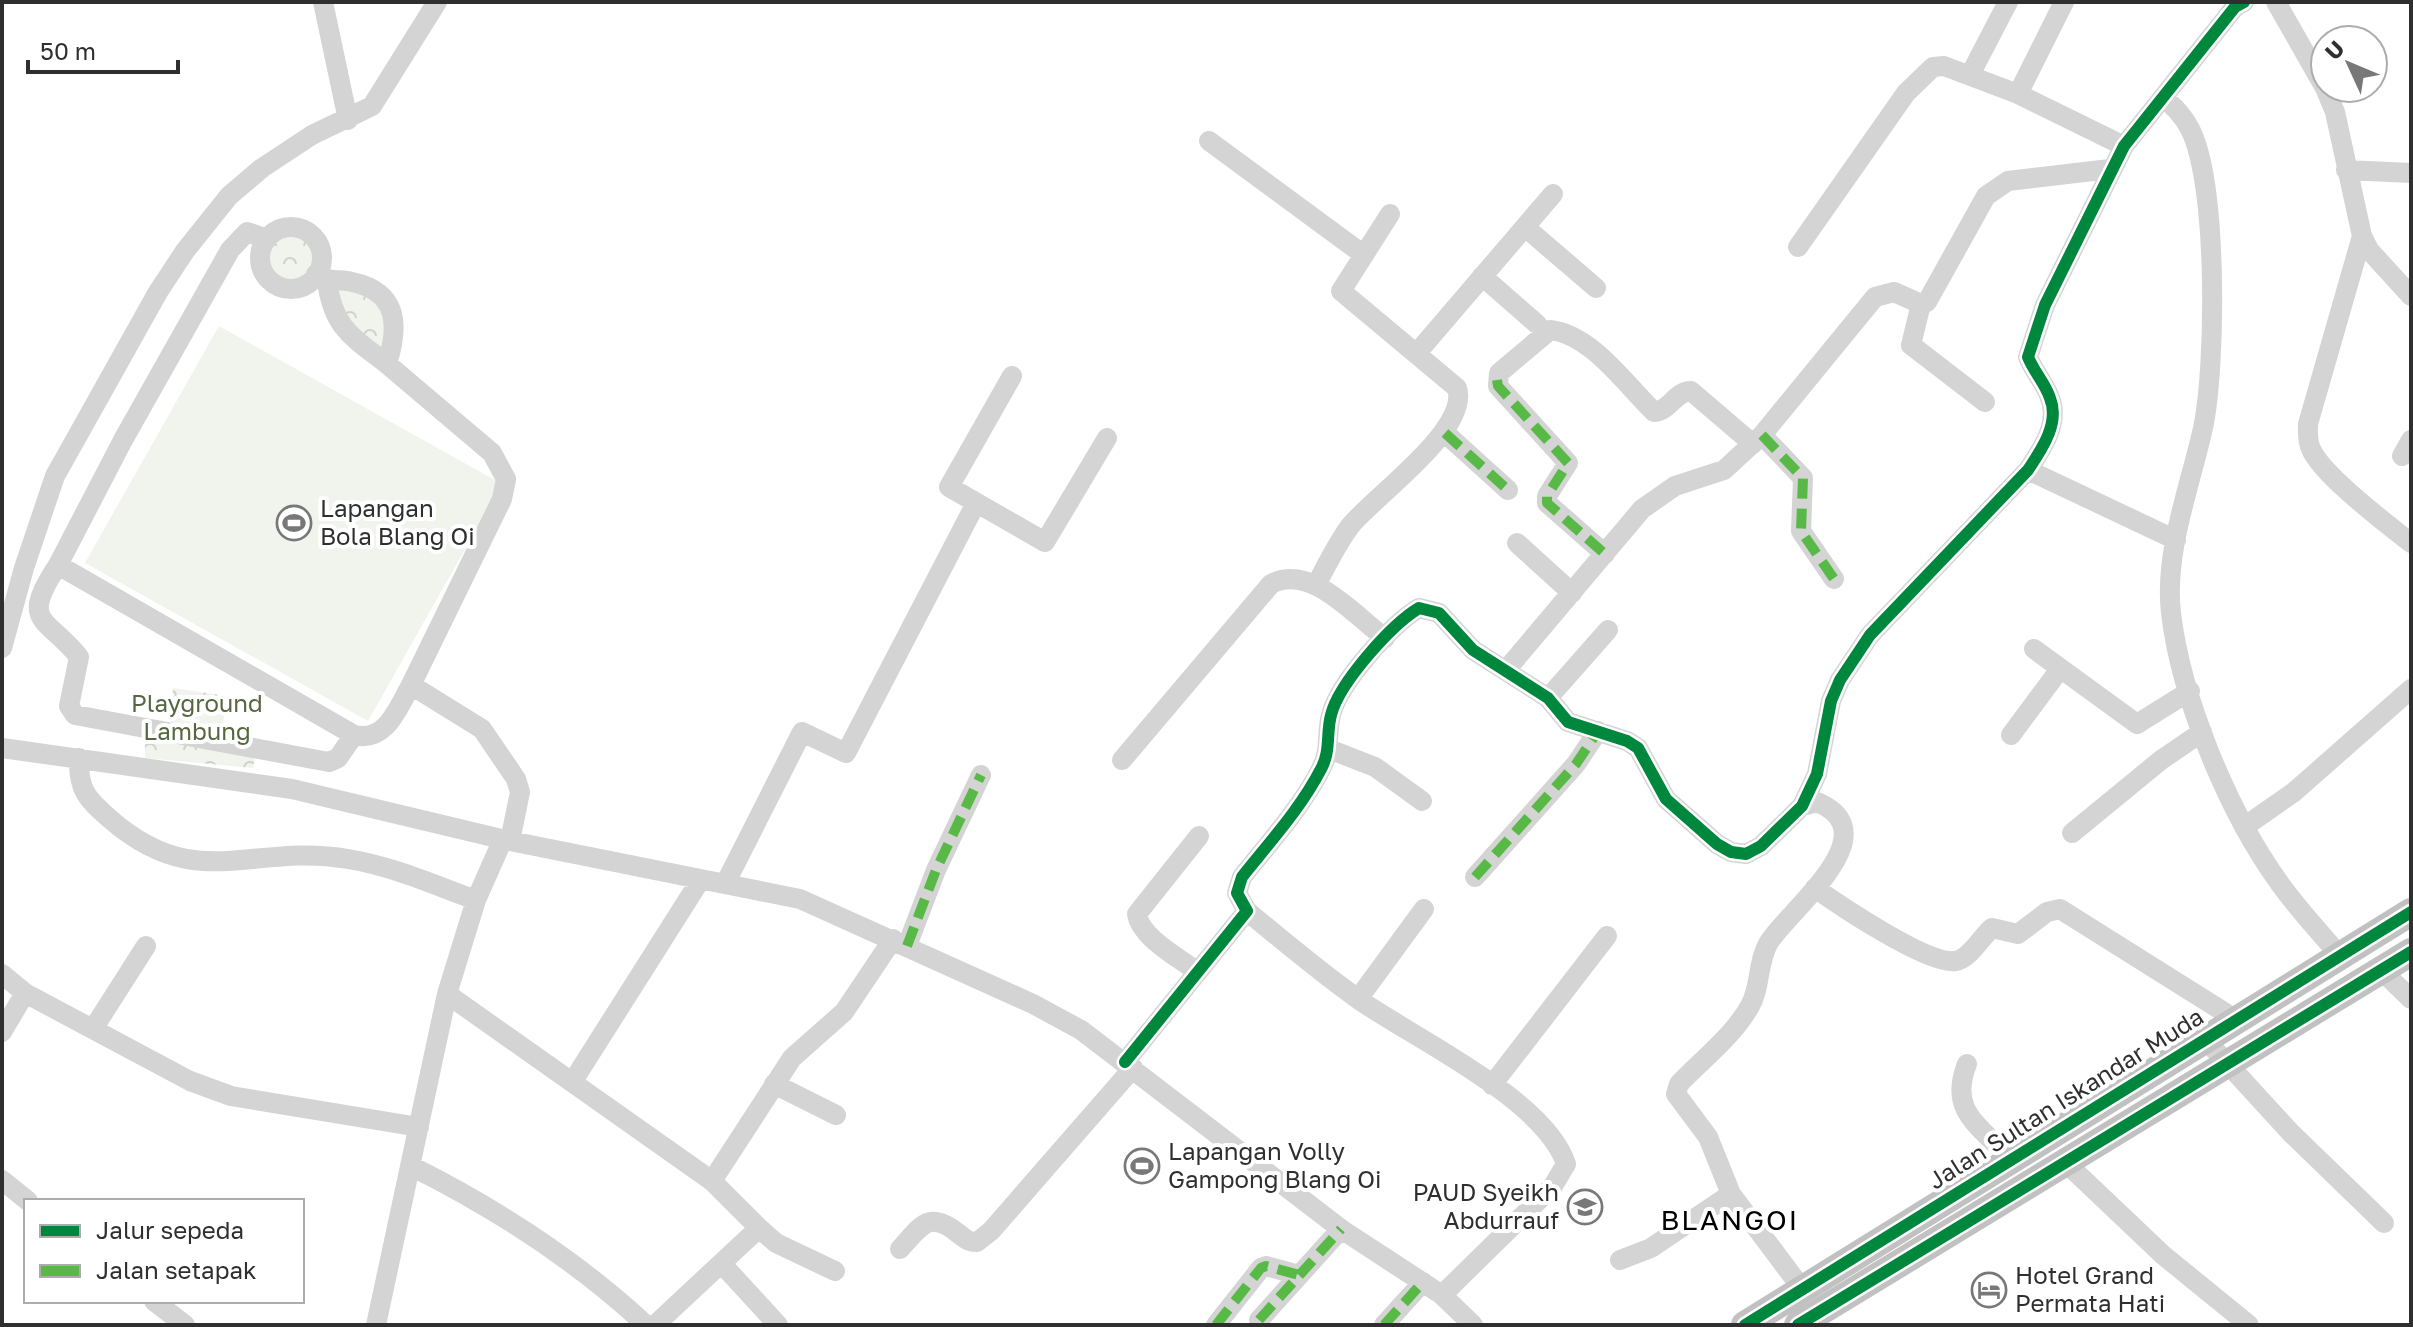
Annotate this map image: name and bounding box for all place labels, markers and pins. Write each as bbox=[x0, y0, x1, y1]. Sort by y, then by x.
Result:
place label: Lapangan Bola Blang Oi bbox=[320, 493, 475, 550]
sports icon: Lapangan Bola Blang Oi bbox=[275, 504, 313, 542]
place label: Lapangan Volly Gampong Blang Oi bbox=[1168, 1136, 1381, 1193]
sports icon: Lapangan Volly Gampong Blang Oi bbox=[1123, 1147, 1161, 1185]
place label: PAUD Syeikh Abdurrauf bbox=[1413, 1177, 1559, 1234]
school or university icon: PAUD Syeikh Abdurrauf bbox=[1566, 1188, 1604, 1226]
place label: Hotel Grand Permata Hati bbox=[2015, 1260, 2165, 1317]
hotel icon: Hotel Grand Permata Hati bbox=[1970, 1271, 2008, 1309]

